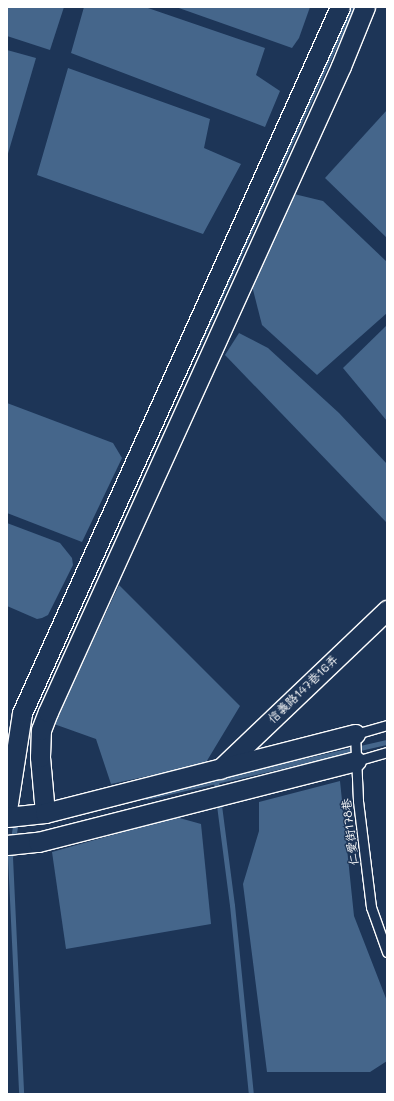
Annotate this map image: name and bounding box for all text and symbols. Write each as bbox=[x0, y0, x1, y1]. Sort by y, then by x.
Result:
street label: 信義路147巷16弄 bbox=[265, 652, 341, 726]
street label: 仁愛街178巷 bbox=[339, 798, 361, 866]

